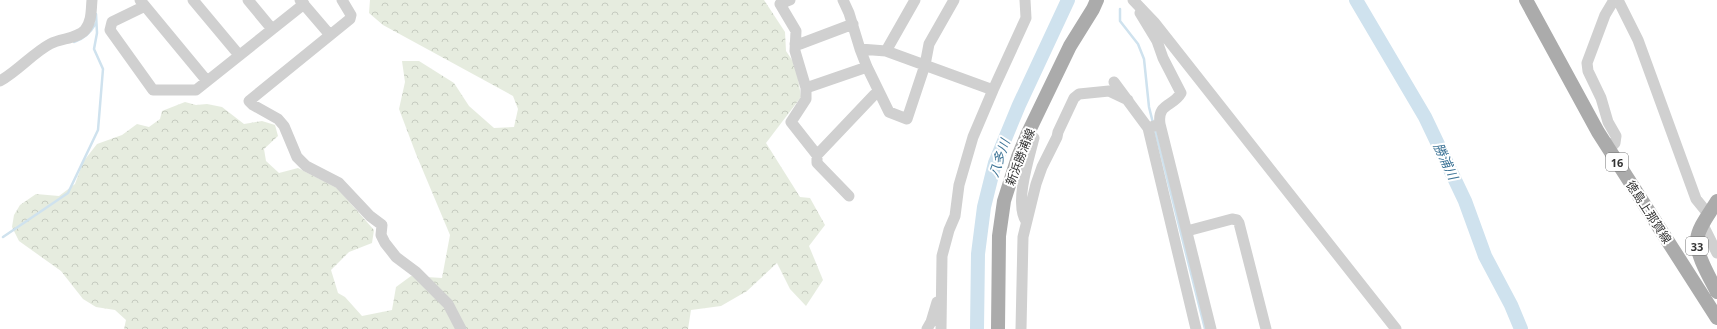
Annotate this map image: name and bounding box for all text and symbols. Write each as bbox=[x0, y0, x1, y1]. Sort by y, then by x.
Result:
street label: 新浜勝浦線 bbox=[1001, 126, 1039, 188]
water label: 八多川 bbox=[984, 135, 1015, 179]
water label: 勝浦川 bbox=[1430, 140, 1463, 184]
road number: 16 bbox=[1606, 153, 1628, 171]
street label: 徳島上那賀線 bbox=[1622, 177, 1676, 247]
road number: 33 bbox=[1686, 237, 1708, 255]

